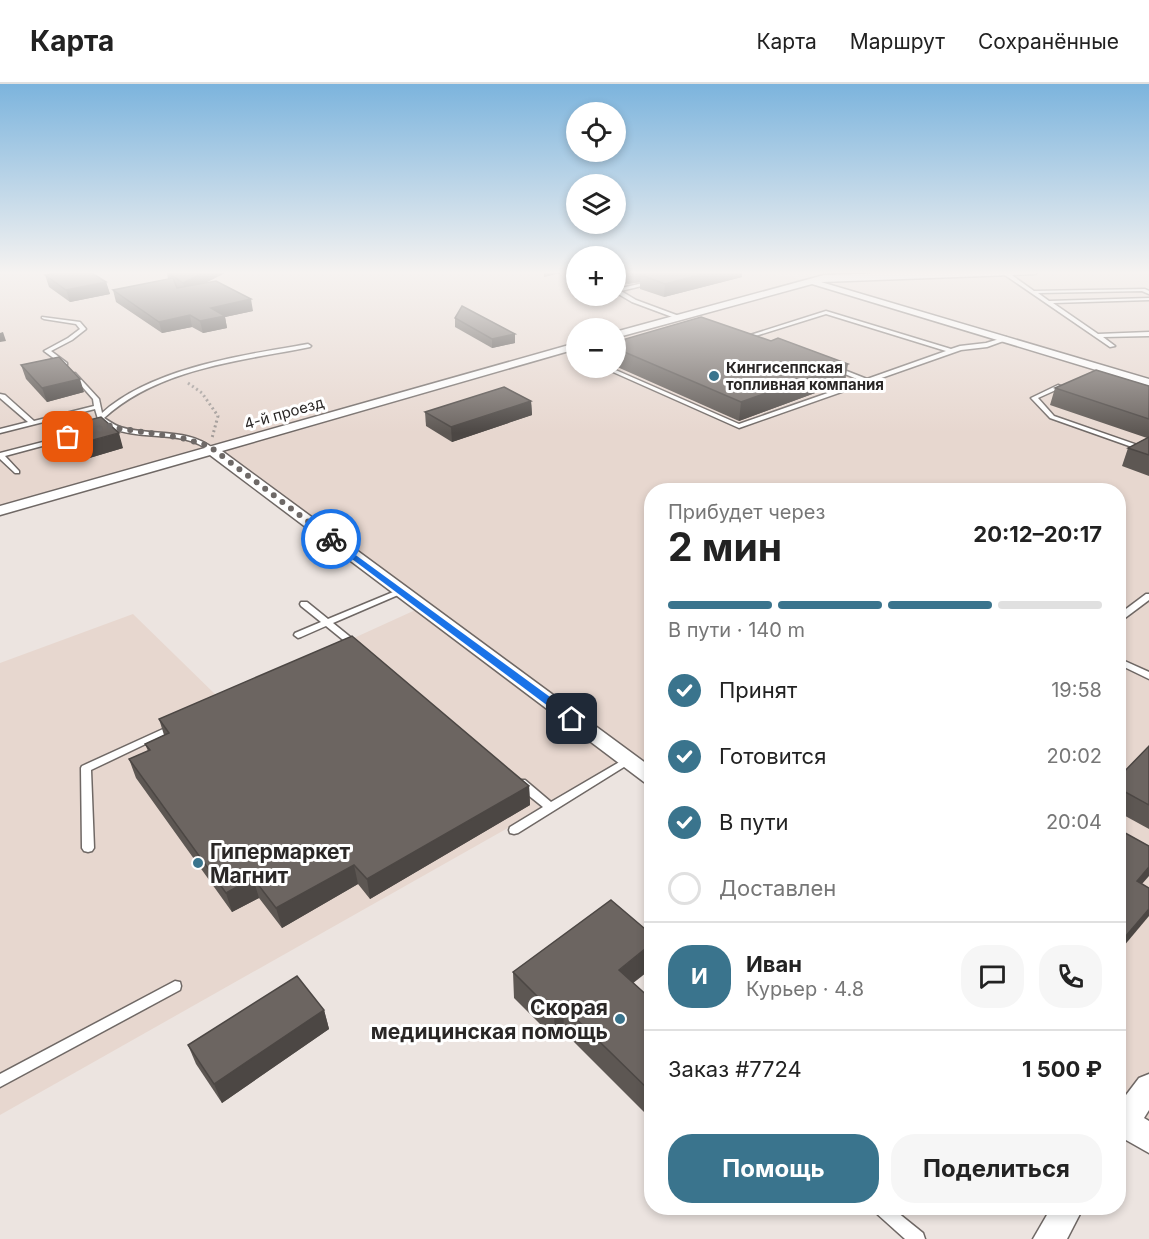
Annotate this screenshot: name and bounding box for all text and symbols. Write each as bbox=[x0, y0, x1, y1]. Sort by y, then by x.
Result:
text: Карта bbox=[30, 24, 114, 58]
text: Карта bbox=[756, 29, 817, 54]
text: Маршрут bbox=[850, 29, 945, 54]
text: Сохранённые bbox=[978, 29, 1119, 54]
map controls bbox=[566, 102, 626, 378]
button: locate bbox=[566, 102, 626, 162]
button: layers bbox=[566, 174, 626, 234]
button: + bbox=[566, 246, 626, 306]
button: − bbox=[566, 318, 626, 378]
place label: Кингисеппская топливная компания bbox=[726, 358, 884, 394]
marker: Кингисеппская топливная компания bbox=[707, 369, 721, 383]
street label: 4-й проезд bbox=[242, 393, 326, 433]
pin bbox=[42, 411, 93, 462]
icon: bag bbox=[51, 420, 84, 453]
text: Прибудет через bbox=[668, 500, 825, 524]
courier bbox=[301, 509, 361, 569]
text: 20:12–20:17 bbox=[973, 521, 1102, 547]
icon: bike bbox=[315, 523, 348, 556]
text: 2 мин bbox=[668, 523, 782, 570]
text: В пути · 140 m bbox=[668, 618, 805, 642]
icon: check bbox=[668, 674, 701, 707]
text: Принят bbox=[719, 677, 797, 703]
text: 19:58 bbox=[1051, 678, 1102, 702]
pin bbox=[546, 693, 597, 744]
icon: home bbox=[555, 702, 588, 735]
icon: check bbox=[668, 740, 701, 773]
text: Готовится bbox=[719, 743, 826, 769]
text: 20:02 bbox=[1047, 744, 1102, 768]
icon: check bbox=[668, 806, 701, 839]
text: В пути bbox=[719, 809, 788, 835]
text: 20:04 bbox=[1046, 810, 1102, 834]
place label: Гипермаркет Магнит bbox=[210, 839, 351, 888]
marker: Гипермаркет Магнит bbox=[191, 856, 205, 870]
text: Доставлен bbox=[719, 875, 836, 901]
button: chat bbox=[961, 945, 1024, 1008]
button: phone bbox=[1039, 945, 1102, 1008]
text: Иван bbox=[746, 951, 802, 977]
text: И bbox=[691, 963, 708, 989]
text: Курьер · 4.8 bbox=[746, 977, 864, 1001]
place label: Скорая медицинская помощь bbox=[371, 995, 608, 1044]
marker: Скорая медицинская помощь bbox=[613, 1012, 627, 1026]
text: Заказ #7724 bbox=[668, 1056, 802, 1082]
text: 1 500 ₽ bbox=[1022, 1056, 1102, 1082]
button: Помощь bbox=[668, 1134, 879, 1203]
button: Поделиться bbox=[891, 1134, 1102, 1203]

